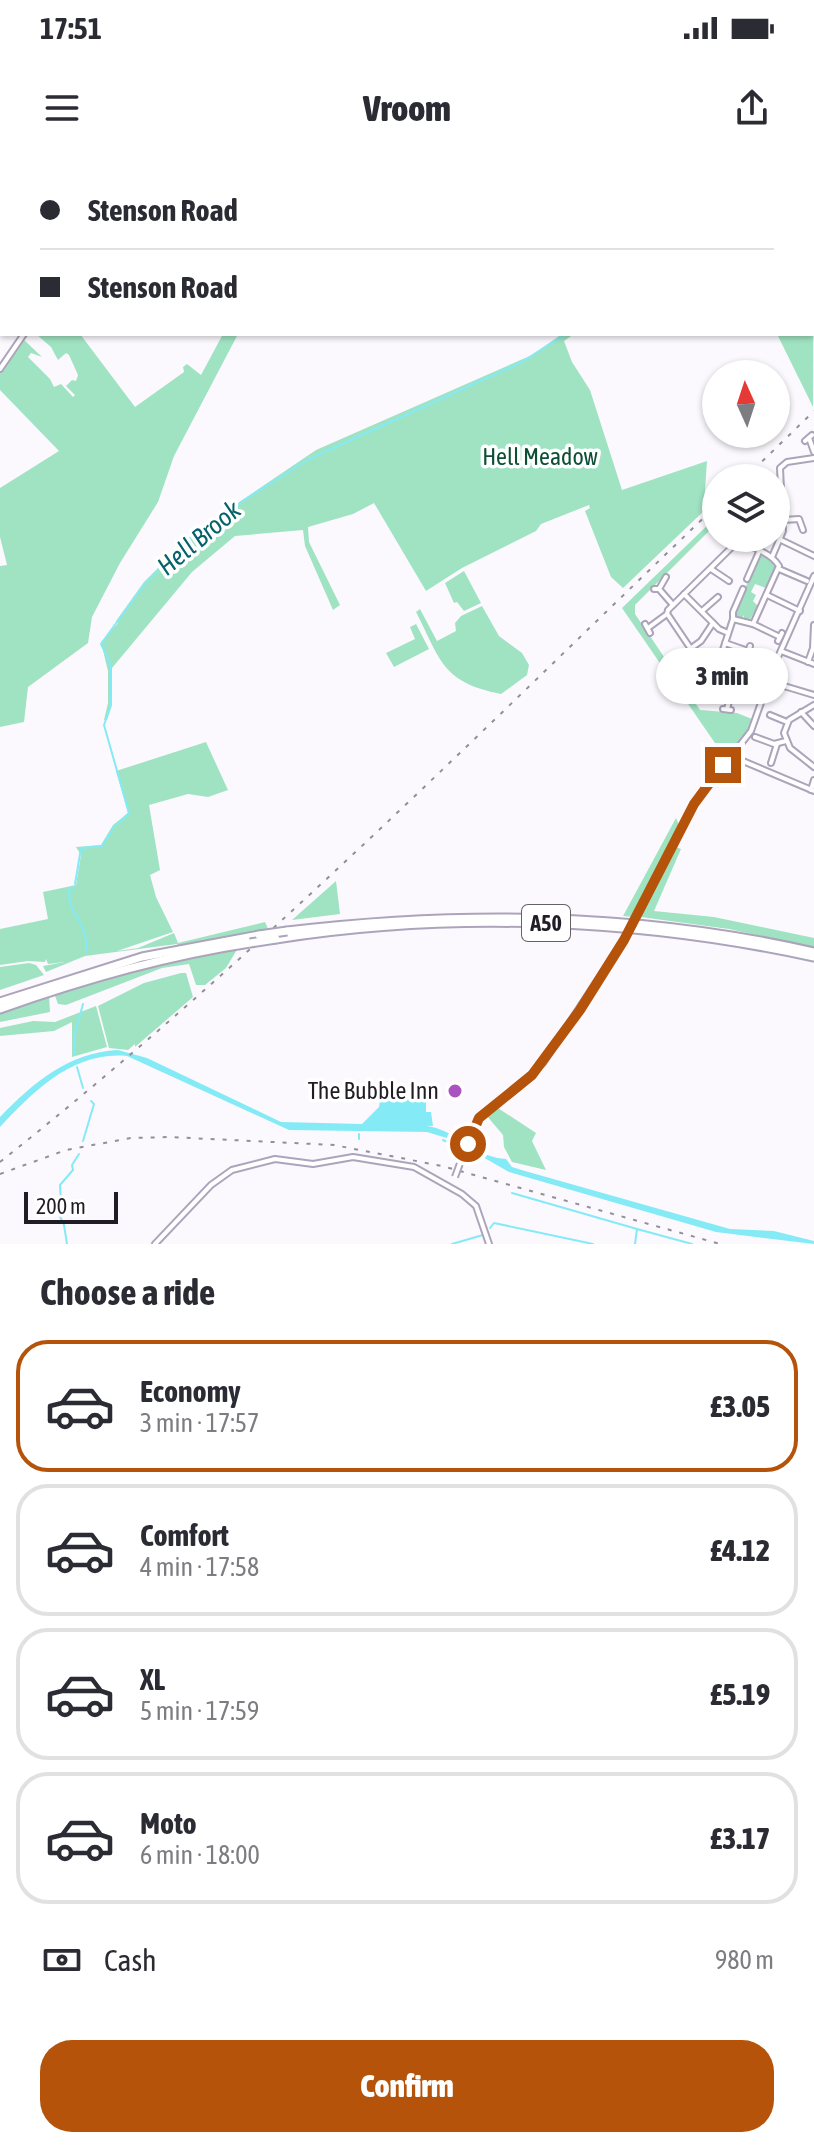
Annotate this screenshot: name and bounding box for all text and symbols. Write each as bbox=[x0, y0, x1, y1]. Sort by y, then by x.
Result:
text: 17:51 bbox=[40, 11, 102, 45]
icon: menu bbox=[40, 86, 84, 130]
icon: share bbox=[730, 86, 774, 130]
text: Vroom bbox=[363, 87, 451, 129]
text: Stenson Road bbox=[88, 193, 238, 227]
text: Stenson Road bbox=[88, 270, 238, 304]
north arrow bbox=[702, 360, 790, 448]
map controls bbox=[702, 360, 790, 552]
park label: Hell Meadow bbox=[482, 443, 598, 470]
button: layers bbox=[702, 464, 790, 552]
water label: Hell Brook bbox=[151, 494, 247, 581]
callout: 3 min bbox=[657, 649, 789, 705]
text: 3 min bbox=[695, 661, 749, 691]
route end bbox=[705, 747, 741, 783]
road number: A50 bbox=[522, 905, 570, 941]
place label: The Bubble Inn bbox=[308, 1077, 439, 1104]
marker: The Bubble Inn bbox=[446, 1082, 464, 1100]
route start bbox=[450, 1126, 486, 1162]
scale bar bbox=[24, 1188, 118, 1224]
text: 200 m bbox=[36, 1193, 86, 1219]
text: Choose a ride bbox=[40, 1271, 215, 1313]
icon: car bbox=[44, 1370, 116, 1442]
text: Economy bbox=[140, 1374, 241, 1408]
text: £3.05 bbox=[710, 1389, 770, 1423]
text: 3 min · 17:57 bbox=[140, 1408, 259, 1438]
icon: car bbox=[44, 1514, 116, 1586]
text: Comfort bbox=[140, 1518, 229, 1552]
text: £4.12 bbox=[710, 1533, 770, 1567]
text: 4 min · 17:58 bbox=[140, 1552, 259, 1582]
icon: car bbox=[44, 1658, 116, 1730]
text: XL bbox=[140, 1662, 165, 1696]
text: £5.19 bbox=[710, 1677, 770, 1711]
text: 5 min · 17:59 bbox=[140, 1696, 259, 1726]
icon: car bbox=[44, 1802, 116, 1874]
text: Moto bbox=[140, 1806, 197, 1840]
text: £3.17 bbox=[710, 1821, 770, 1855]
text: 6 min · 18:00 bbox=[140, 1840, 260, 1870]
icon: cash bbox=[40, 1938, 84, 1982]
text: Cash bbox=[104, 1943, 157, 1977]
text: 980 m bbox=[715, 1945, 774, 1975]
button: Confirm bbox=[40, 2040, 774, 2132]

